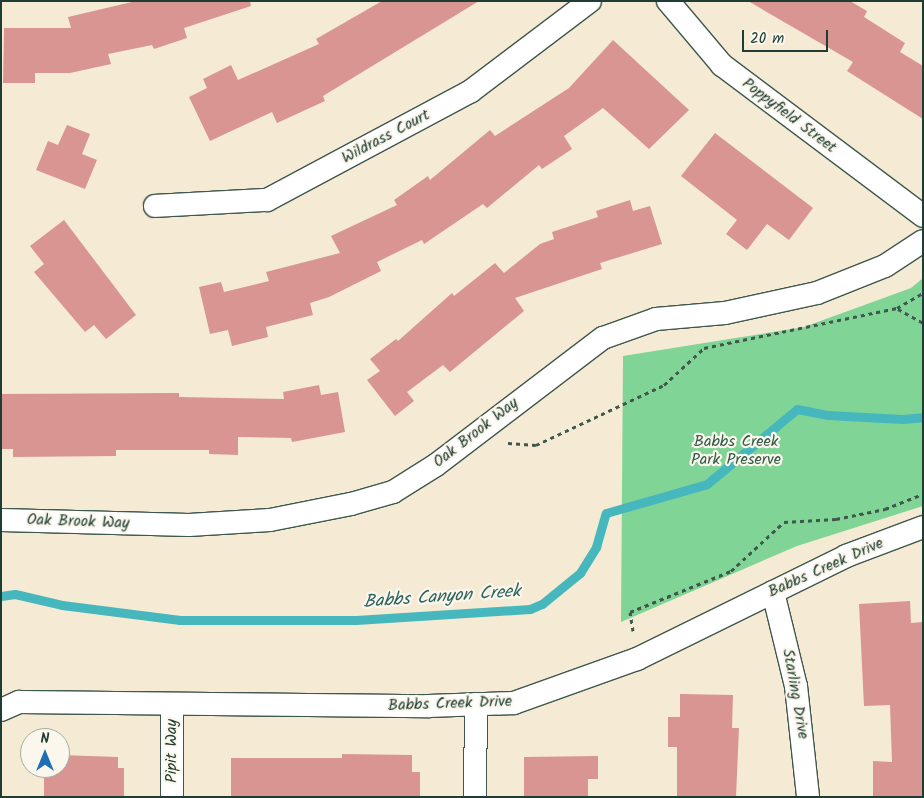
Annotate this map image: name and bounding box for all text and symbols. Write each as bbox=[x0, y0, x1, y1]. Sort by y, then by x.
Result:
scale bar bbox=[744, 20, 830, 52]
text: 20 m bbox=[750, 27, 784, 51]
street label: Poppyfield Street bbox=[738, 74, 840, 158]
street label: Wildrass Court bbox=[339, 106, 433, 168]
street label: Oak Brook Way bbox=[430, 394, 522, 472]
park label: Babbs Creek Park Preserve bbox=[691, 432, 781, 470]
street label: Oak Brook Way bbox=[26, 511, 130, 533]
street label: Babbs Creek Drive bbox=[765, 534, 887, 602]
water label: Babbs Canyon Creek bbox=[363, 582, 521, 614]
street label: Starling Drive bbox=[778, 647, 812, 741]
street label: Babbs Creek Drive bbox=[388, 692, 512, 716]
street label: Pipit Way bbox=[162, 719, 182, 783]
north arrow bbox=[20, 728, 70, 778]
text: N bbox=[41, 728, 49, 750]

